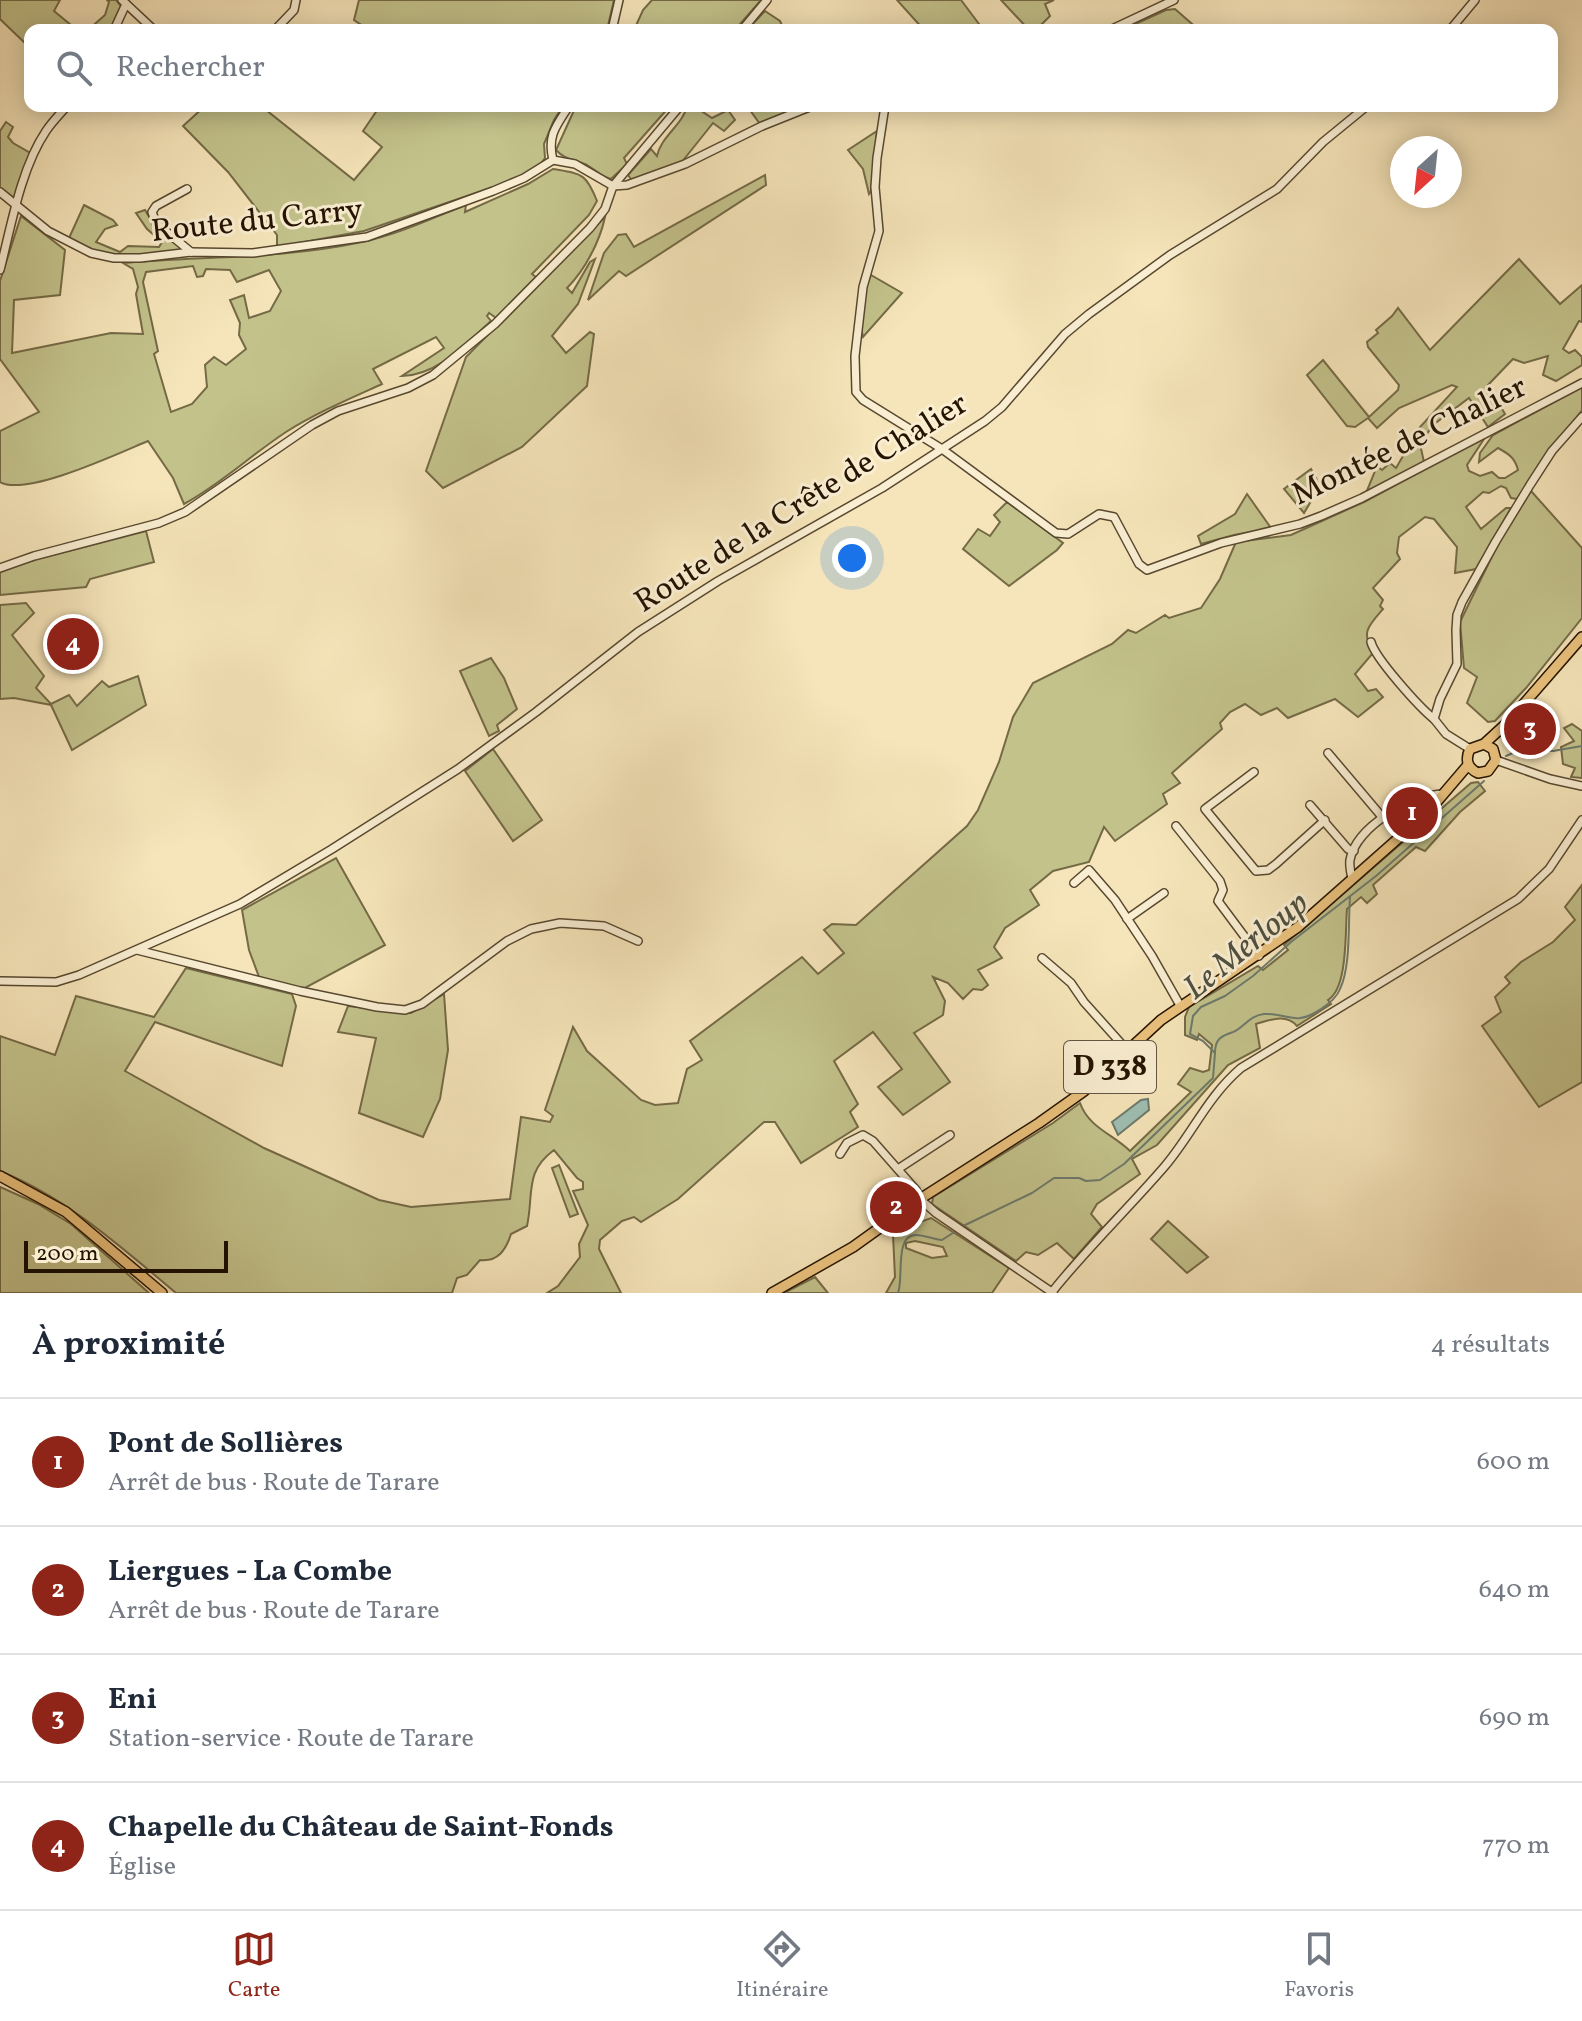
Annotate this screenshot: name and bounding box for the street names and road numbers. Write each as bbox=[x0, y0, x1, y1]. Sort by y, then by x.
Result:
street label: Route du Carry bbox=[149, 189, 365, 255]
street label: Montée de Chalier bbox=[1285, 366, 1535, 518]
street label: Route de la Crête de Chalier bbox=[627, 383, 977, 625]
road number: D 338 bbox=[1064, 1041, 1156, 1093]

